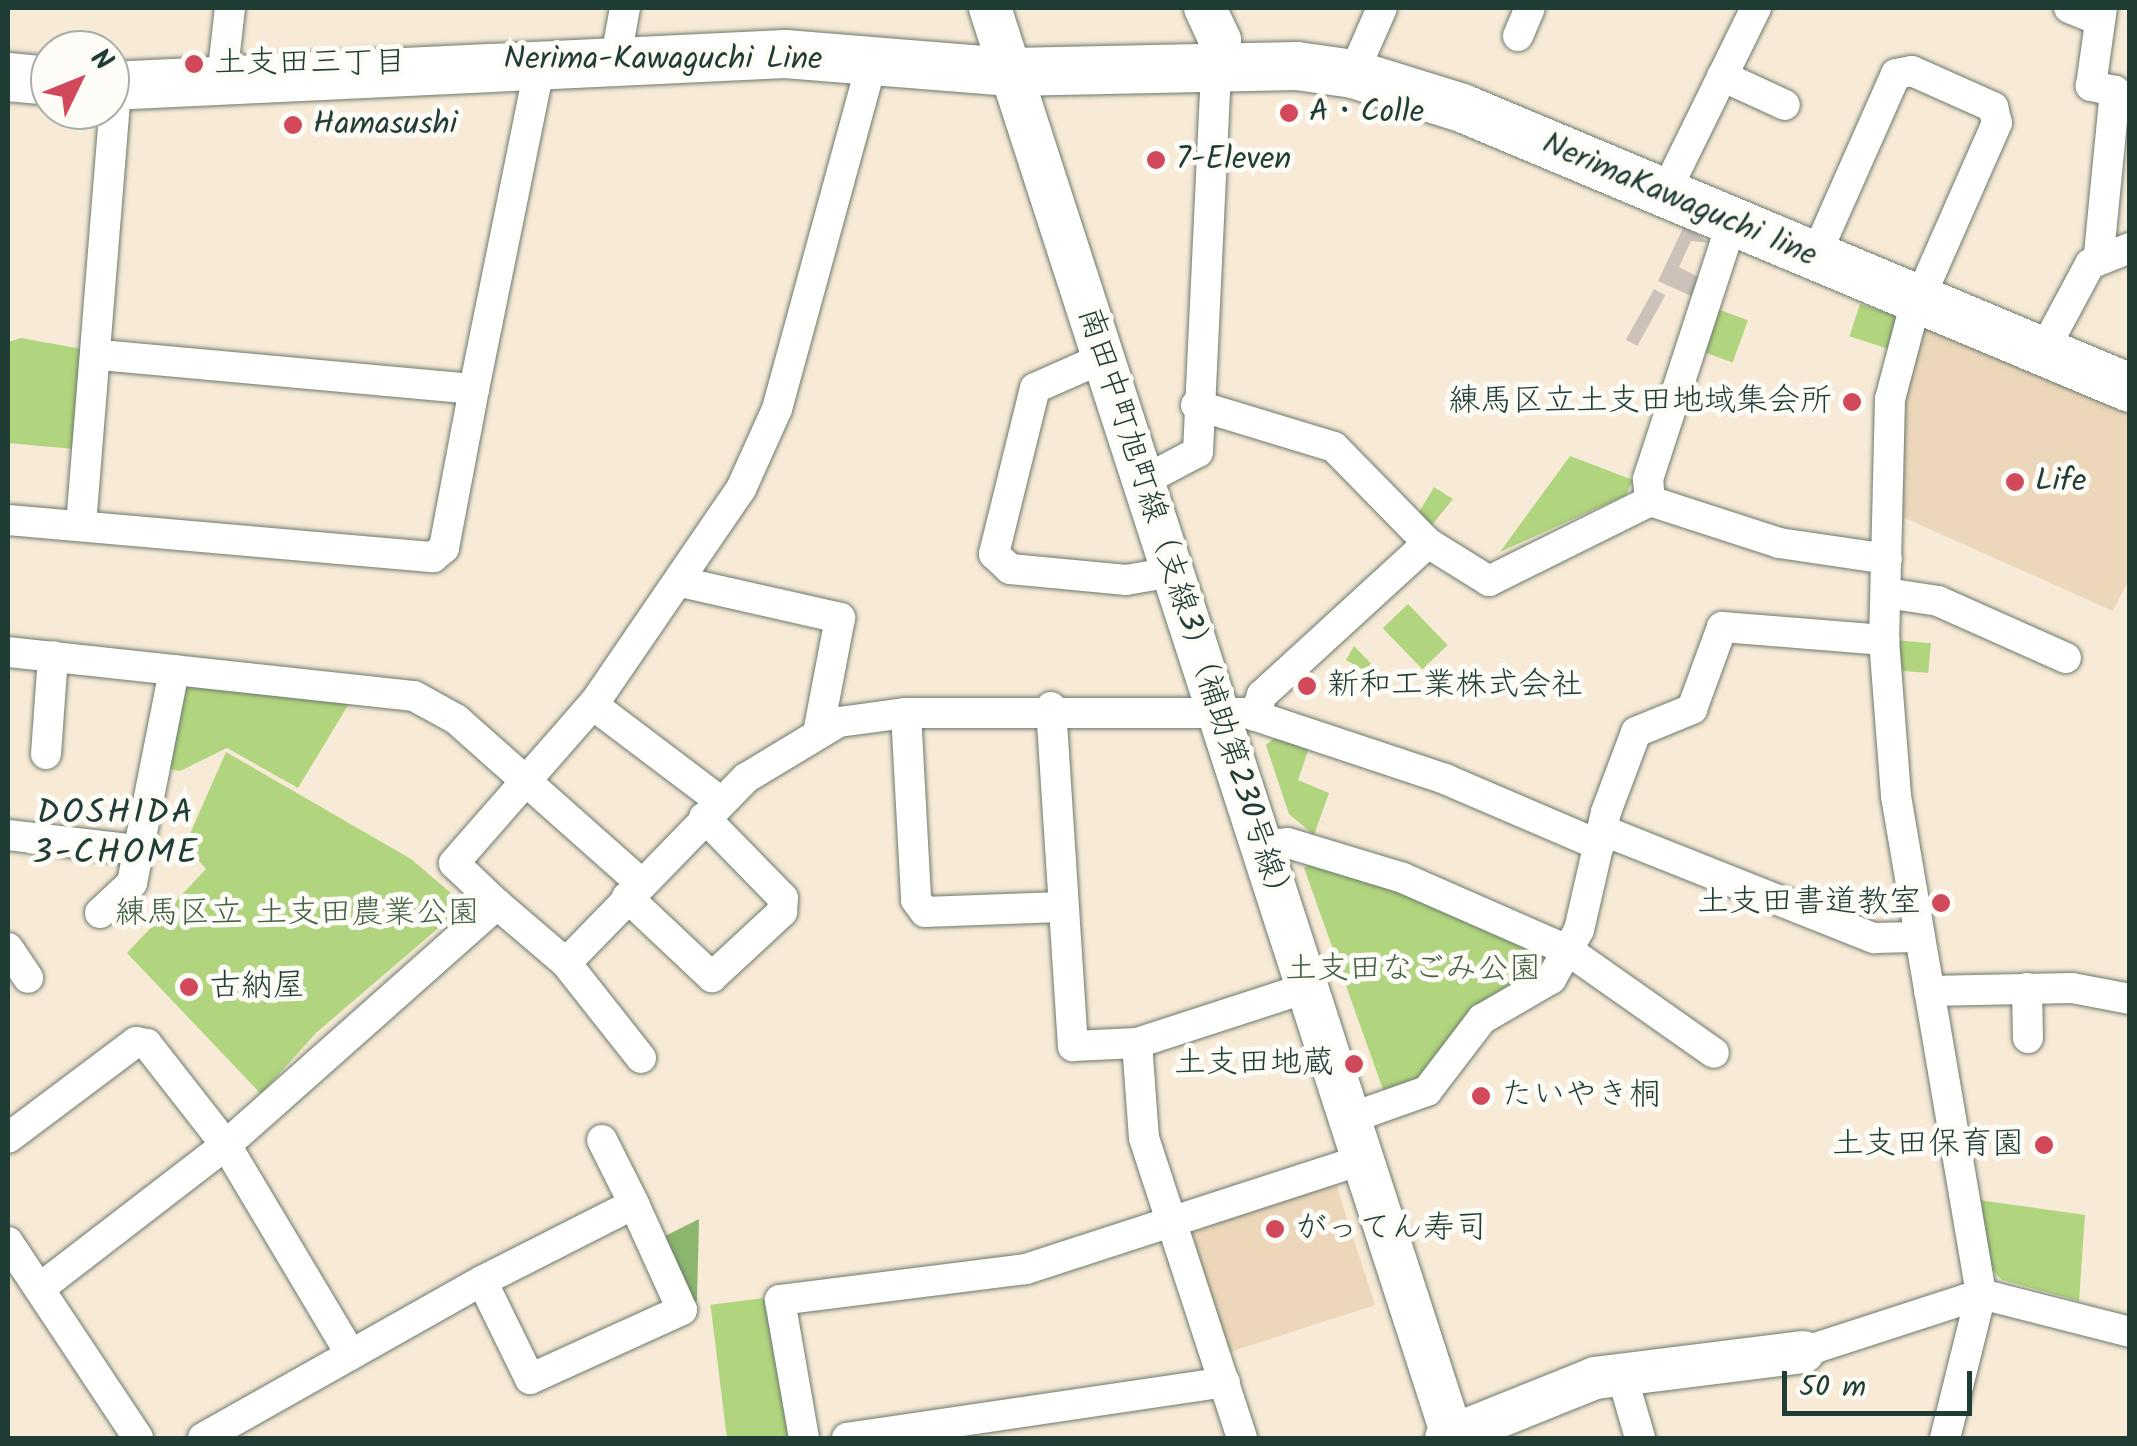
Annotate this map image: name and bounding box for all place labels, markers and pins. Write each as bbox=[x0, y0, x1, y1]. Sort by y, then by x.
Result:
place label: 土支田三丁目 bbox=[214, 45, 406, 83]
marker: 土支田三丁目 bbox=[183, 53, 205, 75]
place label: A・Colle bbox=[1309, 94, 1424, 132]
marker: A・Colle bbox=[1278, 102, 1300, 124]
place label: Hamasushi bbox=[313, 106, 457, 144]
marker: Hamasushi bbox=[282, 114, 304, 136]
place label: 7-Eleven bbox=[1176, 141, 1291, 179]
marker: 7-Eleven bbox=[1145, 149, 1167, 171]
place label: 練馬区立土支田地域集会所 bbox=[1448, 383, 1832, 421]
marker: 練馬区立土支田地域集会所 bbox=[1841, 391, 1863, 413]
place label: Life bbox=[2035, 463, 2087, 501]
marker: Life bbox=[2004, 471, 2026, 493]
place label: 新和工業株式会社 bbox=[1327, 667, 1583, 705]
marker: 新和工業株式会社 bbox=[1296, 675, 1318, 697]
place label: 土支田書道教室 bbox=[1697, 884, 1921, 922]
marker: 土支田書道教室 bbox=[1930, 892, 1952, 914]
place label: 古納屋 bbox=[209, 968, 305, 1006]
marker: 古納屋 bbox=[178, 976, 200, 998]
place label: 土支田地蔵 bbox=[1174, 1045, 1334, 1083]
marker: 土支田地蔵 bbox=[1343, 1053, 1365, 1075]
place label: たいやき桐 bbox=[1501, 1077, 1661, 1115]
marker: たいやき桐 bbox=[1470, 1085, 1492, 1107]
place label: 土支田保育園 bbox=[1832, 1126, 2024, 1164]
marker: 土支田保育園 bbox=[2033, 1134, 2055, 1156]
place label: がってん寿司 bbox=[1295, 1210, 1487, 1248]
marker: がってん寿司 bbox=[1264, 1218, 1286, 1240]

